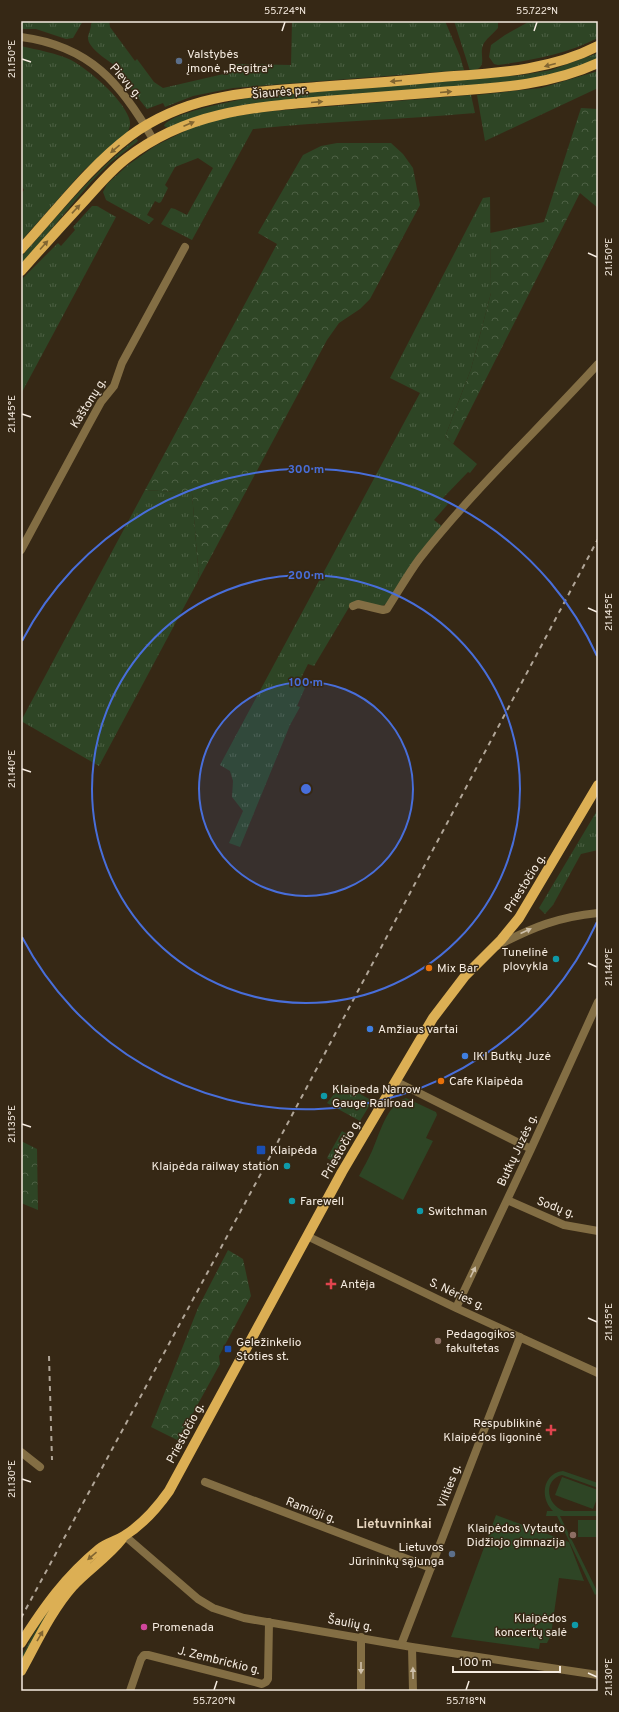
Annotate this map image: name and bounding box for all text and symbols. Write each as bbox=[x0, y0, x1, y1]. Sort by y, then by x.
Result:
text: 55.724°N bbox=[264, 5, 306, 18]
text: 55.722°N bbox=[516, 5, 558, 18]
text: 21.150°E bbox=[6, 40, 19, 78]
place label: Valstybės įmonė „Regitra“ bbox=[186, 47, 273, 77]
marker: Valstybės įmonė „Regitra“ bbox=[174, 56, 184, 66]
street label: Pievų g. bbox=[105, 61, 145, 103]
one-way arrow bbox=[544, 62, 556, 68]
one-way arrow bbox=[390, 78, 402, 85]
street label: Šiaurės pr. bbox=[251, 83, 309, 103]
one-way arrow bbox=[440, 88, 453, 95]
one-way arrow bbox=[311, 99, 323, 105]
one-way arrow bbox=[184, 121, 195, 127]
one-way arrow bbox=[109, 145, 120, 154]
one-way arrow bbox=[72, 204, 81, 215]
text: 21.150°E bbox=[603, 238, 616, 276]
one-way arrow bbox=[39, 241, 48, 250]
street label: Kaštonų g. bbox=[67, 375, 111, 432]
text: 21.145°E bbox=[6, 395, 19, 433]
text: 300 m bbox=[288, 462, 324, 478]
text: 200 m bbox=[288, 568, 324, 584]
text: 21.145°E bbox=[603, 593, 616, 631]
text: 100 m bbox=[289, 675, 323, 691]
text: 21.140°E bbox=[6, 750, 19, 788]
centre of rings bbox=[299, 782, 313, 796]
street label: Priestočio g. bbox=[501, 851, 550, 916]
one-way arrow bbox=[520, 928, 531, 934]
place label: Tunelinė plovykla bbox=[502, 945, 548, 975]
text: 21.140°E bbox=[603, 948, 616, 986]
marker: Tunelinė plovykla bbox=[551, 954, 561, 964]
place label: Mix Bar bbox=[437, 961, 478, 977]
marker: Mix Bar bbox=[424, 963, 434, 973]
place label: Amžiaus vartai bbox=[378, 1022, 458, 1038]
marker: Amžiaus vartai bbox=[365, 1024, 375, 1034]
place label: IKI Butkų Juzė bbox=[473, 1049, 551, 1065]
marker: IKI Butkų Juzė bbox=[460, 1051, 470, 1061]
place label: Cafe Klaipėda bbox=[449, 1074, 523, 1090]
marker: Cafe Klaipėda bbox=[436, 1076, 446, 1086]
place label: Klaipeda Narrow Gauge Railroad bbox=[332, 1082, 421, 1112]
marker: Klaipeda Narrow Gauge Railroad bbox=[319, 1091, 329, 1101]
text: 21.135°E bbox=[6, 1105, 19, 1143]
street label: Butkų Juzės g. bbox=[494, 1111, 542, 1189]
street label: Priestočio g. bbox=[318, 1117, 366, 1182]
place label: Klaipėda bbox=[270, 1143, 317, 1159]
marker: Klaipėda bbox=[255, 1144, 267, 1156]
place label: Klaipėda railway station bbox=[151, 1159, 279, 1175]
marker: Klaipėda railway station bbox=[282, 1161, 292, 1171]
street label: Sodų g. bbox=[534, 1193, 577, 1223]
place label: Farewell bbox=[300, 1194, 344, 1210]
marker: Farewell bbox=[287, 1196, 297, 1206]
place label: Switchman bbox=[428, 1204, 487, 1220]
marker: Switchman bbox=[415, 1206, 425, 1216]
one-way arrow bbox=[470, 1267, 476, 1278]
street label: S. Nėries g. bbox=[426, 1275, 487, 1315]
place label: Antėja bbox=[340, 1277, 375, 1293]
marker: Antėja bbox=[325, 1278, 337, 1290]
text: 21.135°E bbox=[603, 1303, 616, 1341]
place label: Pedagogikos fakultetas bbox=[446, 1327, 515, 1357]
place label: Geležinkelio Stoties st. bbox=[236, 1335, 302, 1365]
marker: Pedagogikos fakultetas bbox=[433, 1336, 443, 1346]
marker: Geležinkelio Stoties st. bbox=[223, 1344, 233, 1354]
street label: Priestočio g. bbox=[163, 1400, 209, 1467]
place label: Respublikinė Klaipėdos ligoninė bbox=[443, 1416, 542, 1446]
marker: Respublikinė Klaipėdos ligoninė bbox=[545, 1424, 557, 1436]
text: 21.130°E bbox=[6, 1460, 19, 1498]
street label: Vilties g. bbox=[434, 1462, 466, 1511]
street label: Ramioji g. bbox=[283, 1494, 338, 1528]
district label: Lietuvninkai bbox=[356, 1517, 432, 1533]
place label: Klaipėdos Vytauto Didžiojo gimnazija bbox=[467, 1521, 565, 1551]
marker: Klaipėdos Vytauto Didžiojo gimnazija bbox=[568, 1530, 578, 1540]
place label: Lietuvos Jūrininkų sąjunga bbox=[348, 1540, 444, 1570]
marker: Lietuvos Jūrininkų sąjunga bbox=[447, 1549, 457, 1559]
one-way arrow bbox=[86, 1551, 97, 1560]
place label: Klaipėdos koncertų salė bbox=[495, 1611, 567, 1641]
street label: Šaulių g. bbox=[326, 1612, 374, 1636]
place label: Promenada bbox=[152, 1620, 214, 1636]
marker: Klaipėdos koncertų salė bbox=[570, 1620, 580, 1630]
marker: Promenada bbox=[139, 1622, 149, 1632]
one-way arrow bbox=[36, 1630, 43, 1642]
street label: J. Zembrickio g. bbox=[176, 1643, 262, 1679]
scale bar bbox=[453, 1648, 560, 1674]
text: 100 m bbox=[459, 1655, 492, 1671]
text: 21.130°E bbox=[603, 1658, 616, 1696]
one-way arrow bbox=[358, 1662, 364, 1675]
one-way arrow bbox=[410, 1666, 416, 1679]
text: 55.720°N bbox=[193, 1695, 235, 1708]
text: 55.718°N bbox=[446, 1695, 486, 1708]

